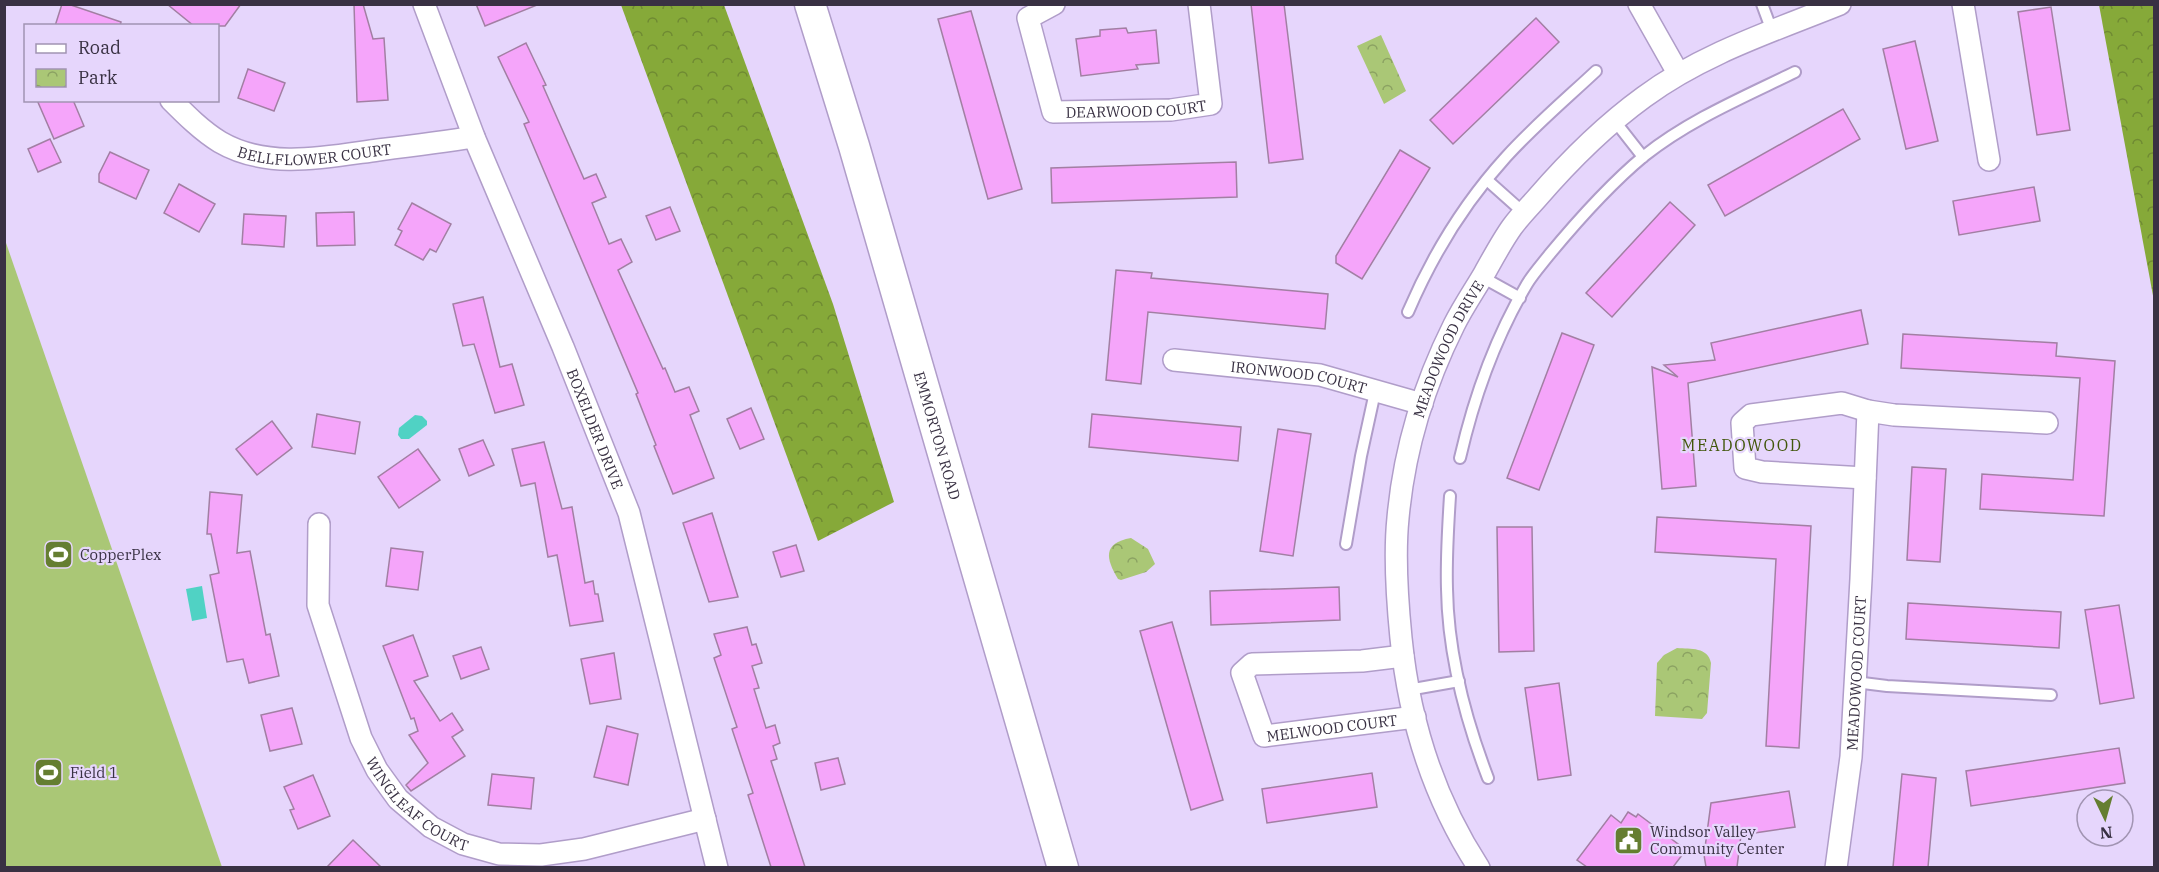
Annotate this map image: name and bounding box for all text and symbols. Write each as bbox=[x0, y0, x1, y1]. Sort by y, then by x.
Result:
legend bbox=[24, 24, 219, 102]
text: Road bbox=[78, 36, 121, 59]
text: Park bbox=[78, 66, 118, 89]
street label: DEARWOOD COURT bbox=[1065, 95, 1208, 121]
street label: BELLFLOWER COURT bbox=[235, 139, 393, 169]
street label: MEADOWOOD DRIVE bbox=[1408, 277, 1488, 420]
street label: IRONWOOD COURT bbox=[1230, 356, 1369, 397]
street label: BOXELDER DRIVE bbox=[563, 365, 628, 492]
street label: EMMORTON ROAD bbox=[910, 369, 965, 502]
district label: MEADOWOOD bbox=[1682, 435, 1802, 455]
sports icon: CopperPlex bbox=[43, 538, 75, 570]
place label: CopperPlex bbox=[80, 545, 161, 564]
street label: MEADOWOOD COURT bbox=[1842, 595, 1870, 751]
street label: MELWOOD COURT bbox=[1265, 710, 1399, 745]
street label: WINGLEAF COURT bbox=[362, 753, 471, 855]
sports icon: Field 1 bbox=[33, 756, 65, 788]
place label: Field 1 bbox=[70, 763, 118, 782]
north arrow bbox=[2075, 788, 2135, 848]
place label: Windsor Valley Community Center bbox=[1650, 822, 1785, 858]
text: N bbox=[2099, 822, 2113, 843]
public building icon: Windsor Valley Community Center bbox=[1613, 824, 1645, 856]

